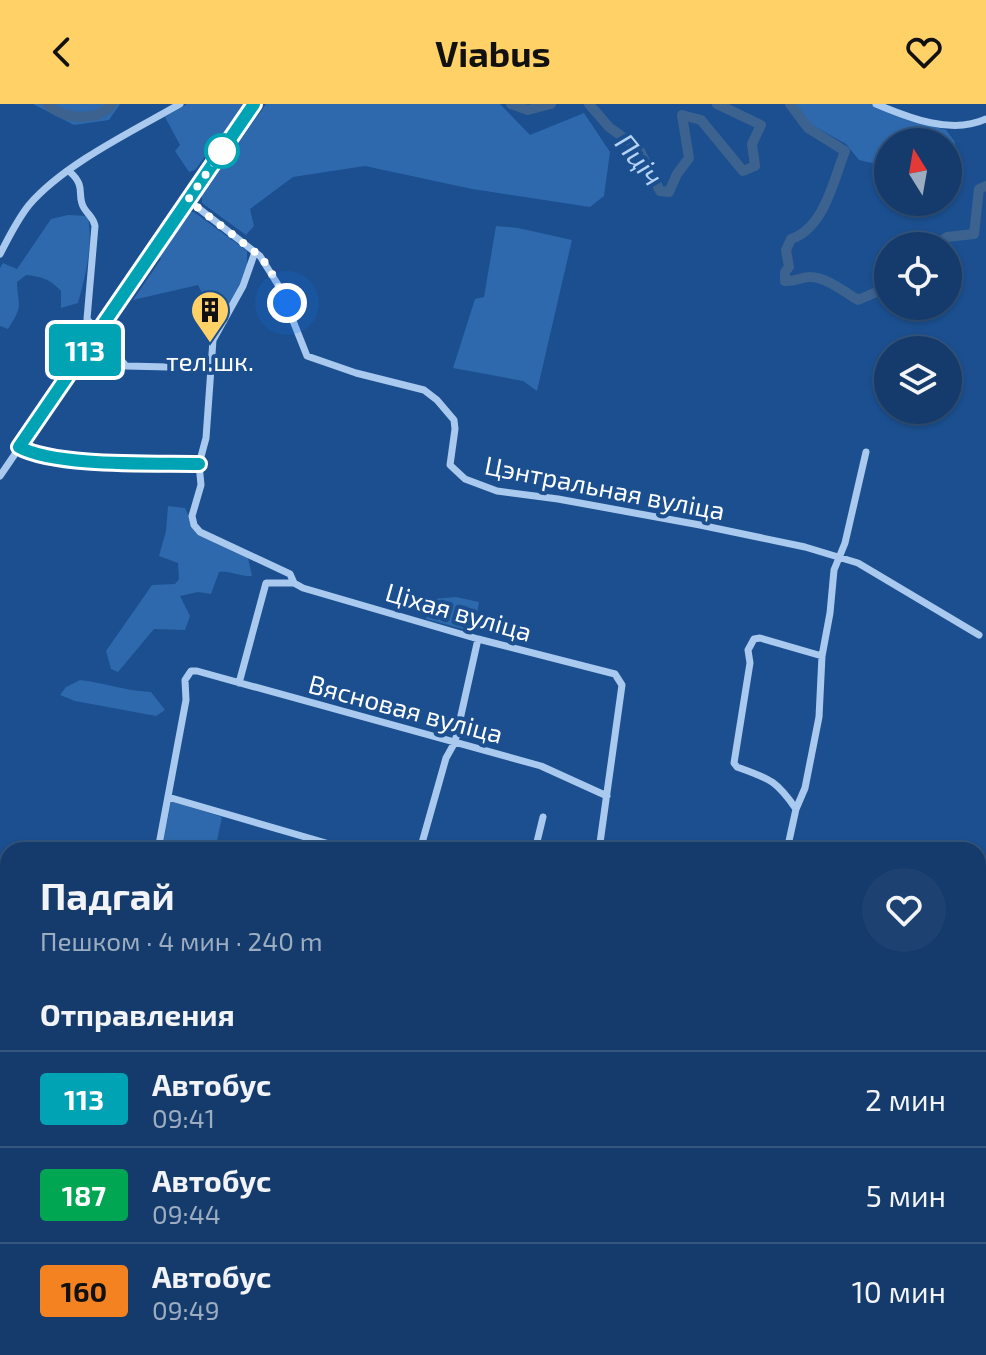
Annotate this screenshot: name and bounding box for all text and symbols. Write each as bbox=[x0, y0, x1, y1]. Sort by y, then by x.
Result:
icon: back bbox=[40, 30, 84, 74]
icon: heart bbox=[902, 30, 946, 74]
text: Viabus bbox=[435, 31, 551, 74]
water label: Пціч bbox=[609, 126, 671, 192]
north arrow bbox=[874, 128, 962, 216]
map controls bbox=[874, 128, 962, 424]
unlabelled marker bbox=[205, 134, 239, 168]
button: locate bbox=[874, 232, 962, 320]
your location bbox=[267, 283, 307, 323]
building icon: тел.шк. bbox=[189, 289, 231, 344]
line badge: 113 bbox=[39, 324, 131, 376]
text: 113 bbox=[65, 333, 105, 367]
button: layers bbox=[874, 336, 962, 424]
place label: тел.шк. bbox=[166, 345, 254, 376]
street label: Цэнтральная вуліца bbox=[482, 449, 728, 526]
street label: Ціхая вуліца bbox=[382, 575, 536, 648]
street label: Вясновая вуліца bbox=[305, 667, 507, 750]
button: heart bbox=[862, 868, 946, 952]
text: Падгай bbox=[40, 872, 175, 918]
text: Пешком · 4 мин · 240 m bbox=[40, 925, 322, 956]
text: Отправления bbox=[40, 996, 235, 1032]
text: Автобус bbox=[152, 1066, 271, 1102]
text: 2 мин bbox=[865, 1081, 946, 1117]
text: 113 bbox=[64, 1082, 104, 1116]
text: 09:41 bbox=[152, 1102, 215, 1133]
text: Автобус bbox=[152, 1162, 271, 1198]
text: 5 мин bbox=[866, 1177, 946, 1213]
text: 187 bbox=[62, 1178, 106, 1212]
text: 09:44 bbox=[152, 1198, 221, 1229]
text: Автобус bbox=[152, 1258, 271, 1294]
text: 10 мин bbox=[852, 1273, 946, 1309]
text: 160 bbox=[61, 1274, 107, 1308]
text: 09:49 bbox=[152, 1294, 220, 1325]

